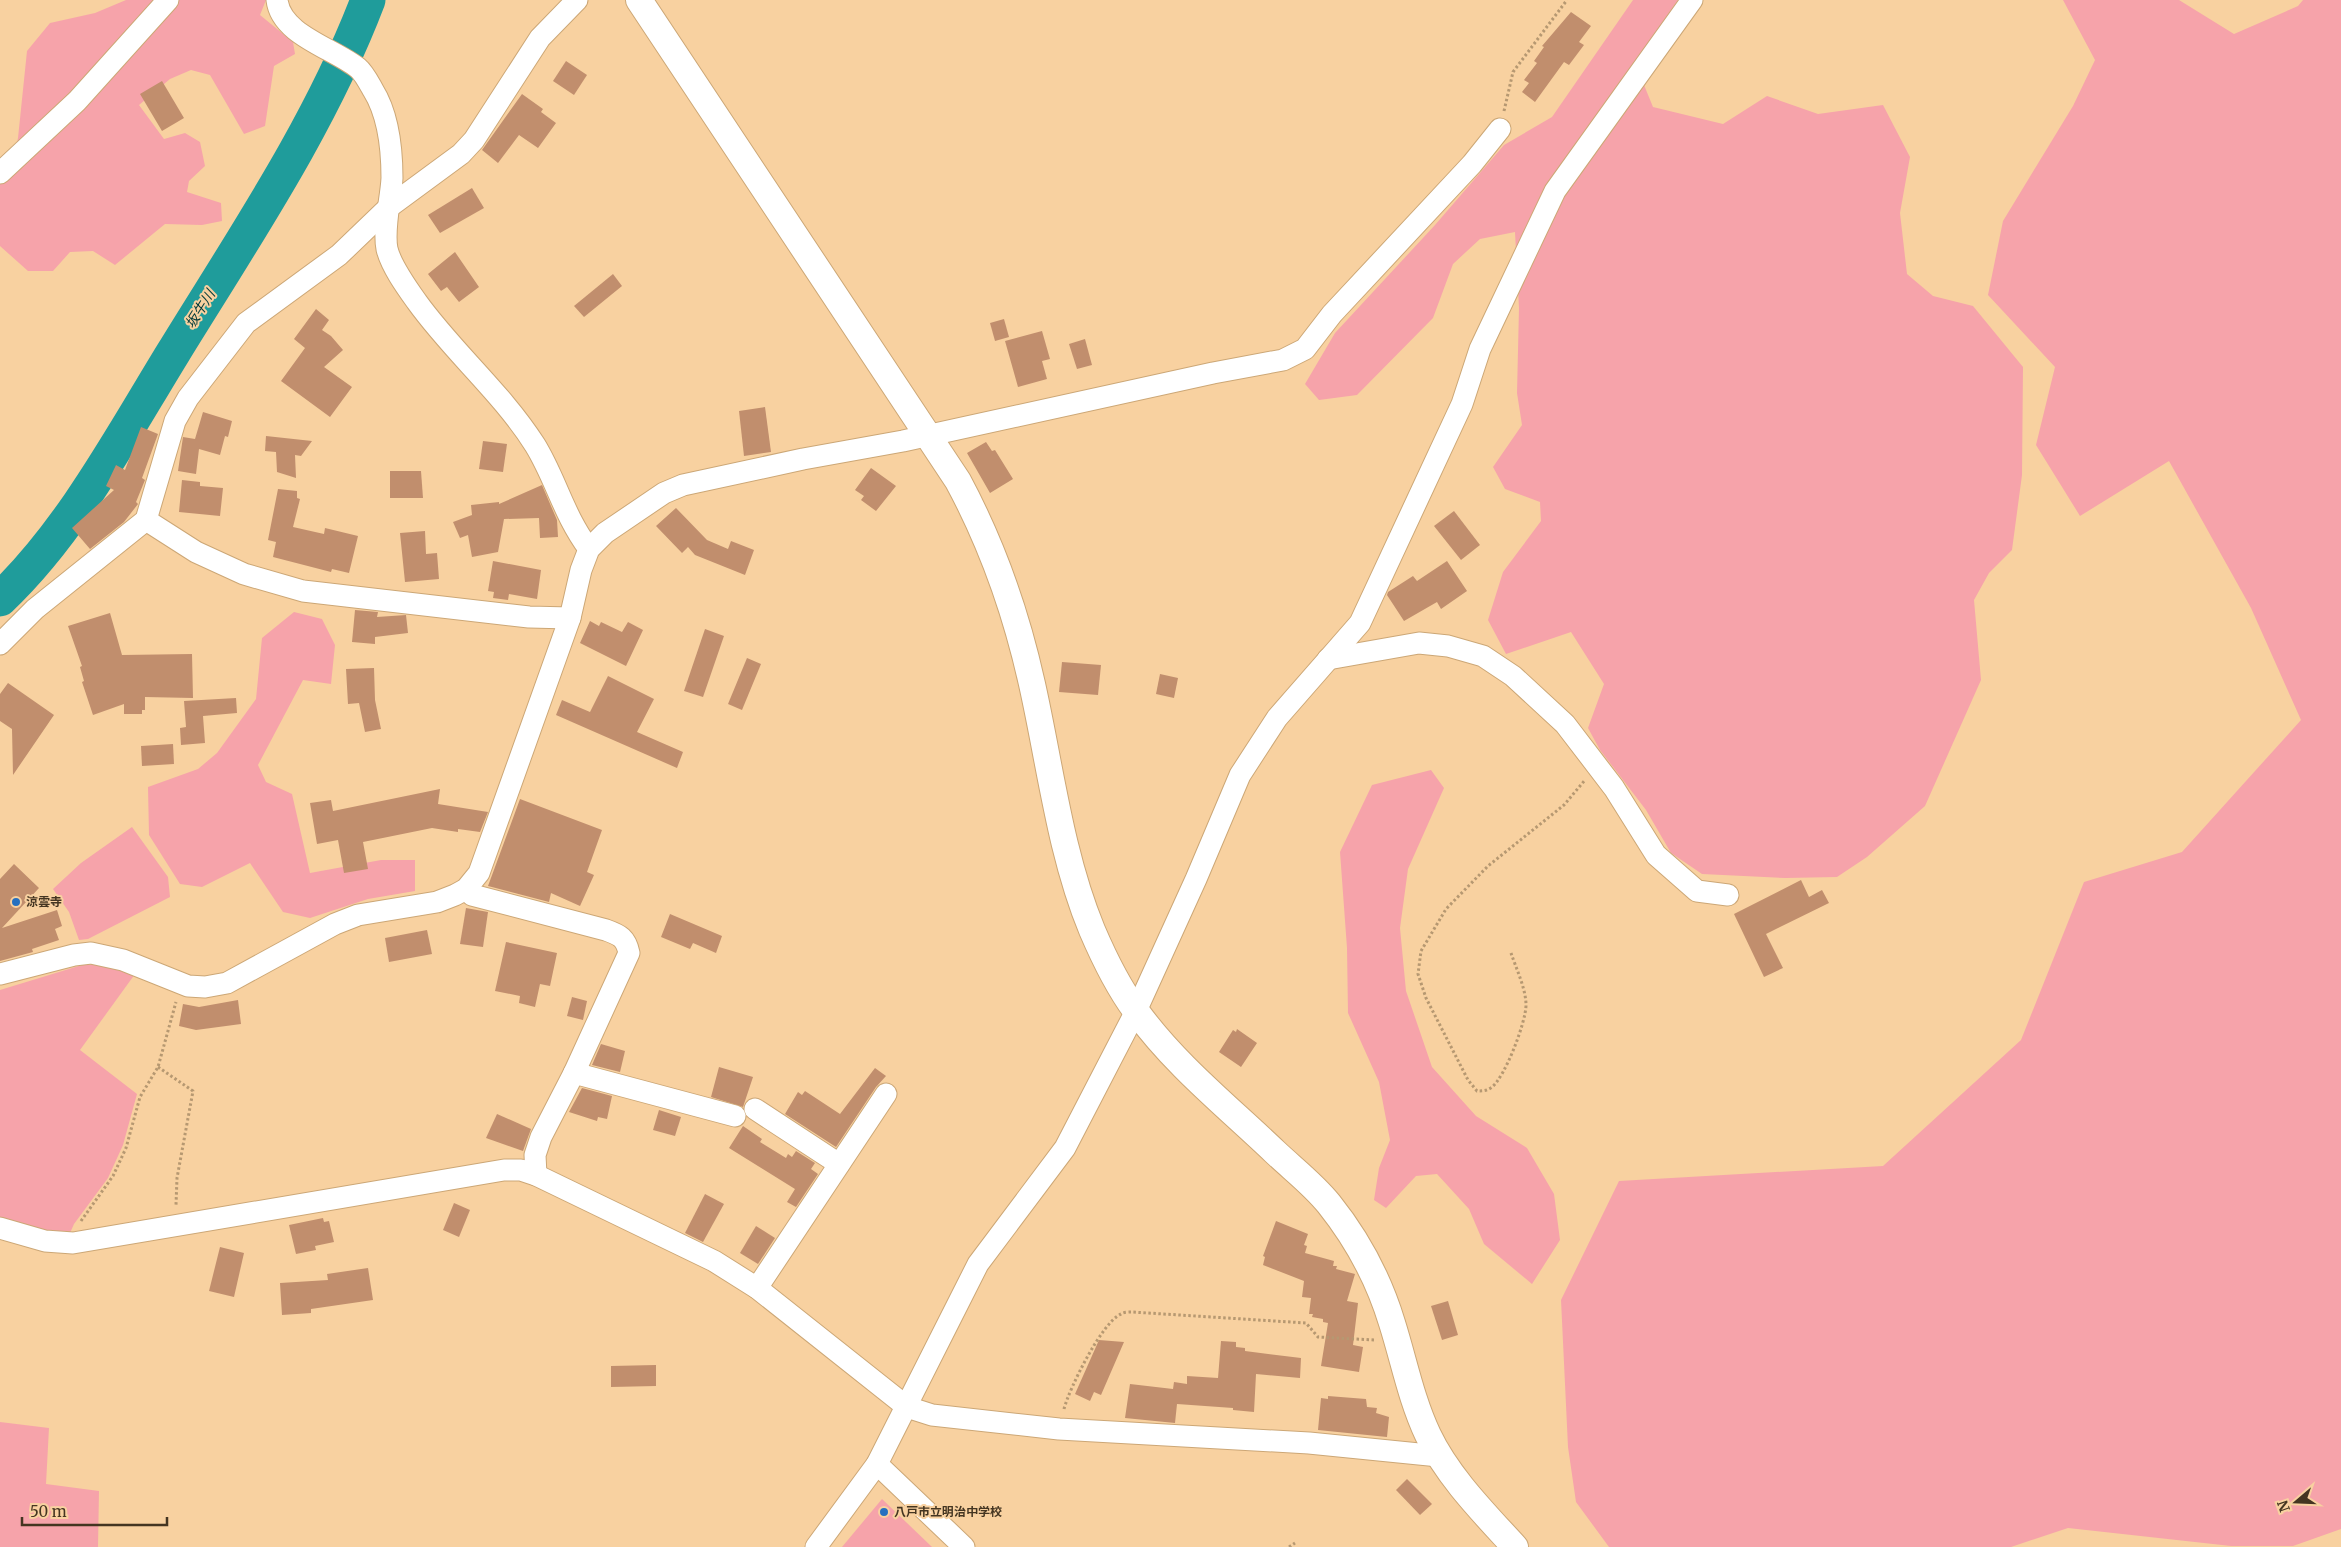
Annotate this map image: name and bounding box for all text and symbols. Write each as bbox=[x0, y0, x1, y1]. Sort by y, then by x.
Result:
water label: 坂牛川 bbox=[181, 285, 220, 332]
place label: 涼雲寺 bbox=[26, 894, 62, 909]
marker: 涼雲寺 bbox=[10, 896, 22, 908]
north arrow bbox=[2271, 1477, 2321, 1527]
scale bar bbox=[22, 1494, 168, 1526]
text: N bbox=[2273, 1498, 2294, 1514]
text: 50 m bbox=[30, 1502, 67, 1521]
place label: 八戸市立明治中学校 bbox=[894, 1504, 1002, 1519]
marker: 八戸市立明治中学校 bbox=[878, 1506, 890, 1518]

